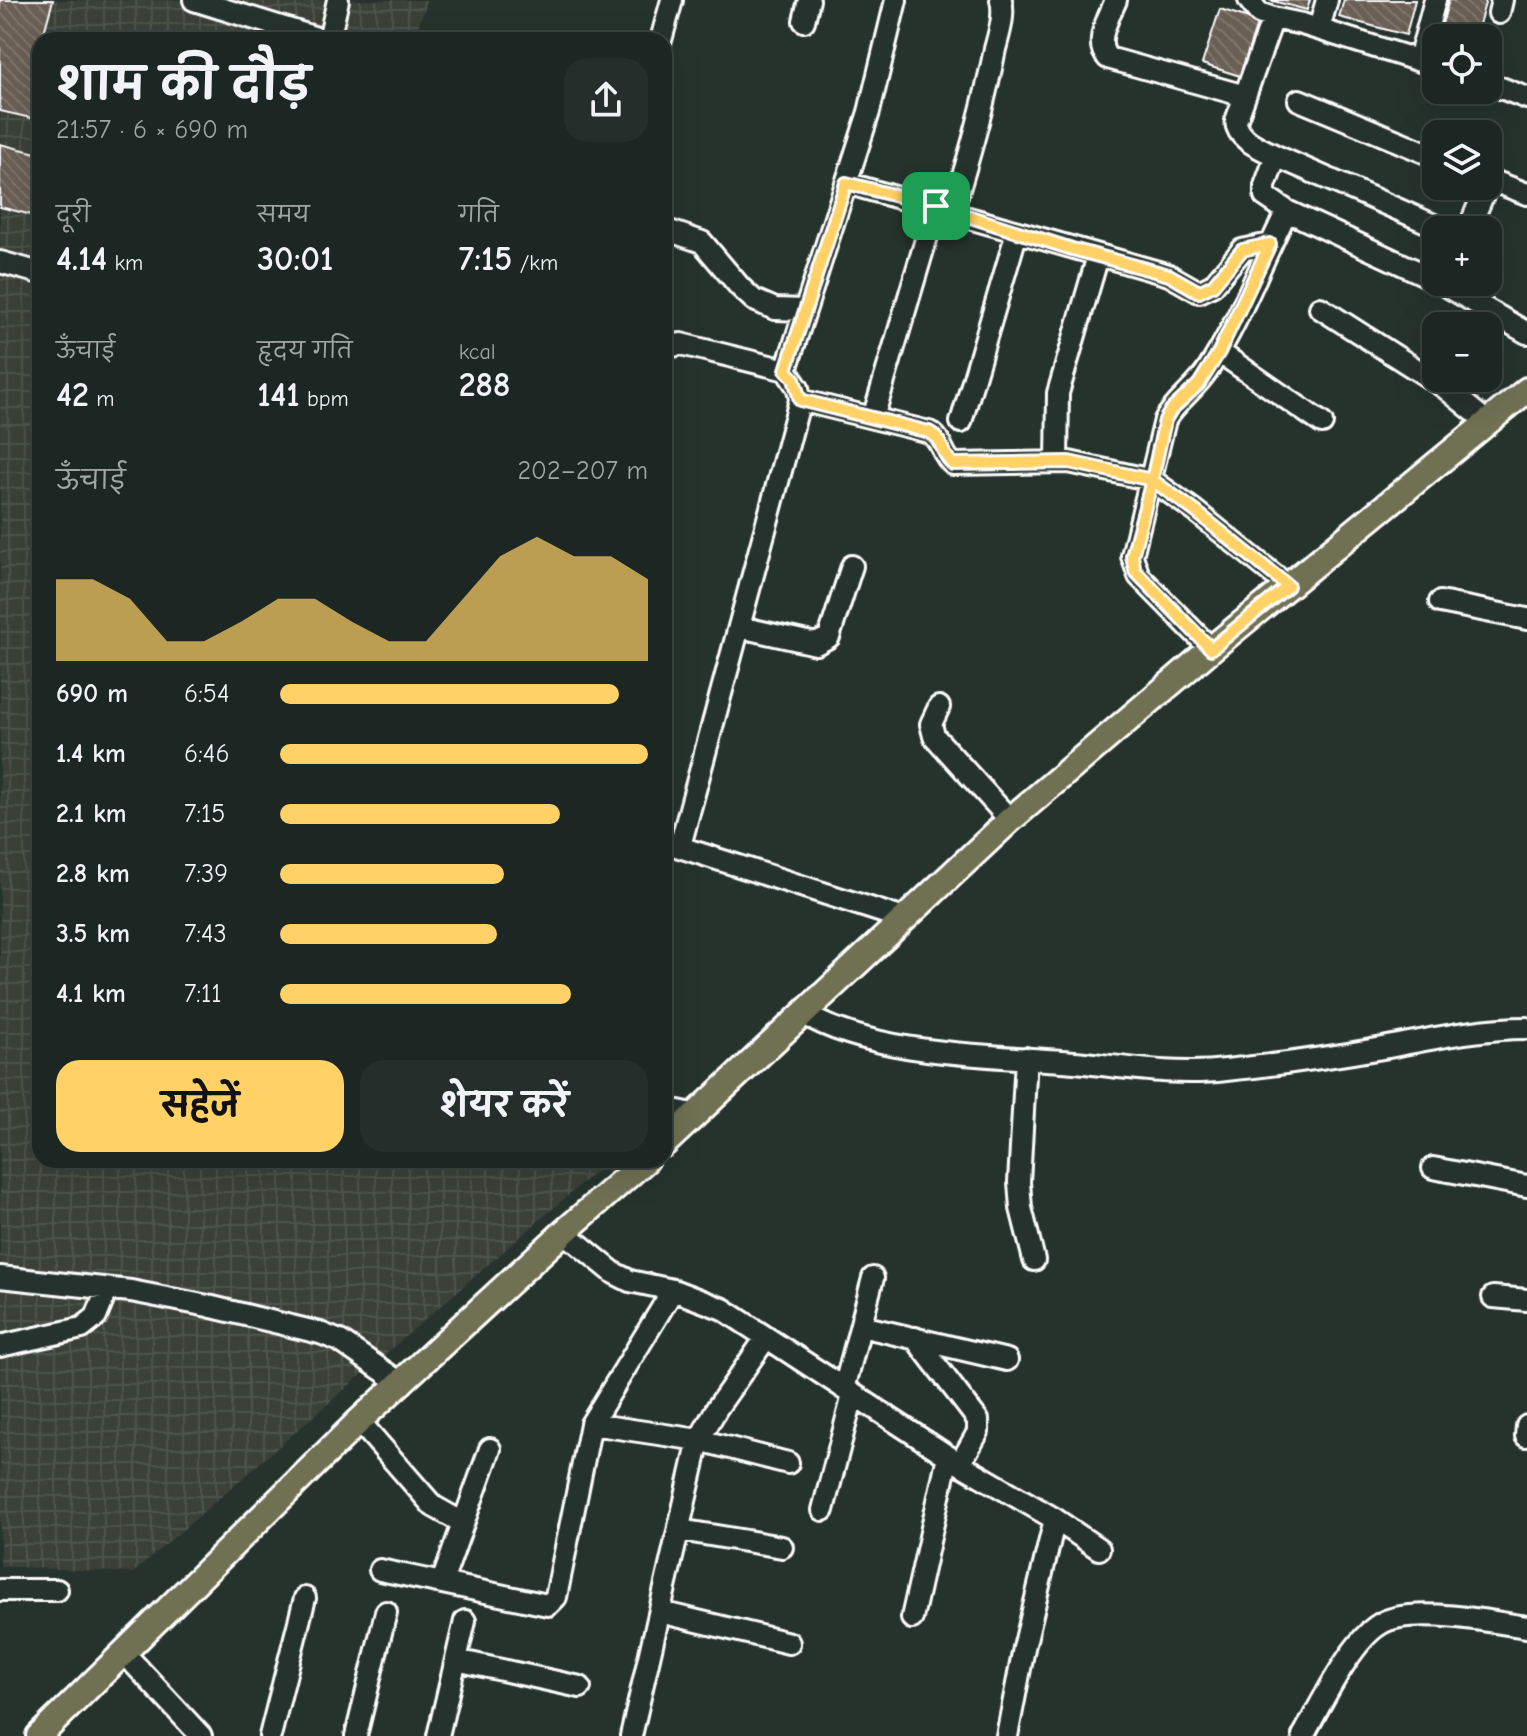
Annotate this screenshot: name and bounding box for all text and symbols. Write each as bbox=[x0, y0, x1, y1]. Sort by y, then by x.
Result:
map controls bbox=[1422, 24, 1502, 392]
button: locate bbox=[1422, 24, 1502, 104]
button: share bbox=[564, 58, 648, 142]
text: शाम की दौड़ bbox=[56, 59, 310, 110]
text: 21:57 · 6 × 690 m bbox=[56, 115, 248, 145]
button: layers bbox=[1422, 120, 1502, 200]
pin bbox=[902, 172, 970, 240]
icon: arrive bbox=[914, 184, 958, 228]
text: दूरी bbox=[56, 202, 91, 228]
text: समय bbox=[257, 202, 310, 228]
text: गति bbox=[459, 202, 499, 228]
button: + bbox=[1422, 216, 1502, 296]
text: 4.14 bbox=[56, 239, 107, 279]
text: 30:01 bbox=[257, 239, 333, 279]
text: 7:15 bbox=[459, 239, 512, 279]
text: km bbox=[107, 250, 143, 276]
text: /km bbox=[512, 250, 558, 276]
button: − bbox=[1422, 312, 1502, 392]
text: ऊँचाई bbox=[56, 338, 115, 364]
text: हृदय गति bbox=[257, 338, 352, 364]
text: kcal bbox=[459, 339, 496, 365]
text: 288 bbox=[459, 365, 510, 405]
text: 42 bbox=[56, 375, 89, 415]
text: 141 bbox=[257, 375, 300, 415]
text: m bbox=[89, 386, 114, 412]
text: bpm bbox=[300, 386, 349, 412]
text: 202–207 m bbox=[517, 456, 648, 486]
text: ऊँचाई bbox=[56, 466, 126, 496]
text: 690 m bbox=[56, 679, 128, 709]
text: 6:54 bbox=[184, 679, 229, 709]
text: 1.4 km bbox=[56, 739, 126, 769]
text: 6:46 bbox=[184, 739, 229, 769]
text: 2.1 km bbox=[56, 799, 127, 829]
text: 7:15 bbox=[184, 799, 225, 829]
text: 2.8 km bbox=[56, 859, 130, 889]
text: 7:39 bbox=[184, 859, 228, 889]
text: 3.5 km bbox=[56, 919, 130, 949]
text: 7:43 bbox=[184, 919, 227, 949]
text: 4.1 km bbox=[56, 979, 126, 1009]
text: 7:11 bbox=[184, 979, 222, 1009]
button: सहेजें bbox=[56, 1060, 344, 1152]
button: शेयर करें bbox=[360, 1060, 648, 1152]

